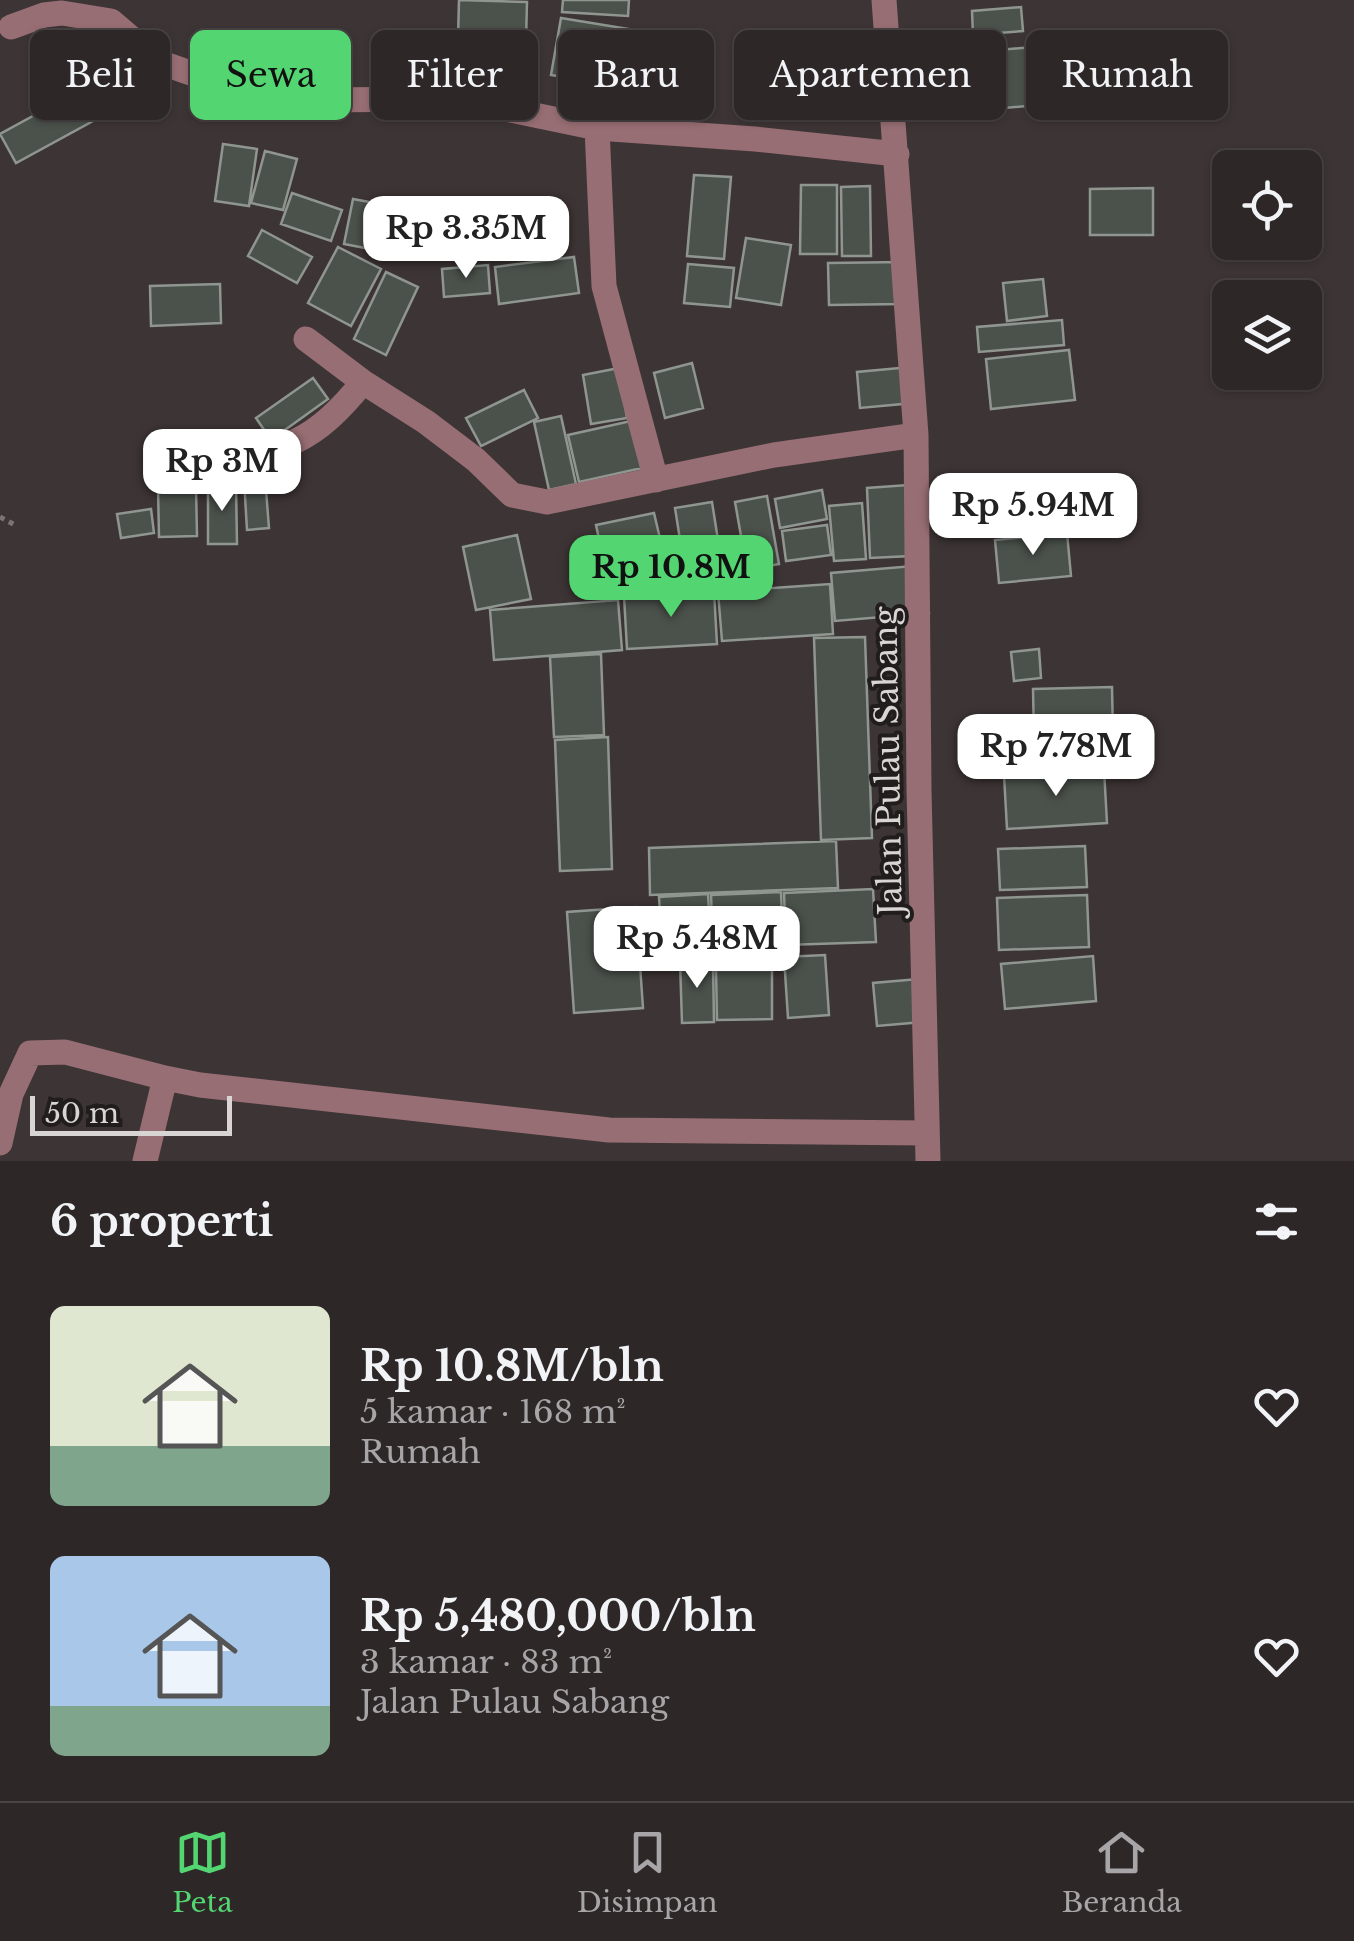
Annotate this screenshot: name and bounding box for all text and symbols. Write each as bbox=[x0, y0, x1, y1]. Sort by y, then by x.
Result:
chip: Beli bbox=[30, 30, 170, 120]
chip: Sewa bbox=[190, 30, 351, 120]
chip: Filter bbox=[371, 30, 538, 120]
chip: Baru bbox=[558, 30, 714, 120]
chip: Apartemen bbox=[734, 30, 1006, 120]
chip: Rumah bbox=[1026, 30, 1228, 120]
map controls bbox=[1212, 150, 1322, 390]
button: locate bbox=[1212, 150, 1322, 260]
pin: Rp 3.35M bbox=[363, 196, 569, 281]
text: Rp 3.35M bbox=[385, 208, 547, 248]
button: layers bbox=[1212, 280, 1322, 390]
pin: Rp 3M bbox=[152, 429, 292, 514]
text: Rp 3M bbox=[165, 441, 279, 481]
pin: Rp 5.94M bbox=[930, 473, 1136, 558]
text: Rp 5.94M bbox=[951, 485, 1115, 525]
pin: Rp 10.8M bbox=[568, 535, 774, 620]
text: Rp 10.8M bbox=[591, 547, 751, 587]
street label: Jalan Pulau Sabang bbox=[865, 605, 911, 920]
pin: Rp 7.78M bbox=[953, 714, 1159, 799]
text: Rp 7.78M bbox=[980, 726, 1132, 766]
pin: Rp 5.48M bbox=[594, 906, 800, 991]
text: Rp 5.48M bbox=[616, 918, 778, 958]
scale bar bbox=[30, 1091, 232, 1136]
text: 50 m bbox=[45, 1096, 119, 1131]
icon: filters bbox=[1249, 1194, 1304, 1249]
text: 6 properti bbox=[50, 1195, 273, 1247]
text: Rp 10.8M/bln bbox=[360, 1340, 664, 1392]
icon: home bbox=[130, 1346, 250, 1466]
icon: heart bbox=[1249, 1379, 1304, 1434]
text: 5 kamar · 168 m² bbox=[360, 1392, 626, 1432]
text: Rumah bbox=[360, 1432, 481, 1472]
text: Rp 5,480,000/bln bbox=[360, 1590, 756, 1642]
icon: home bbox=[130, 1596, 250, 1716]
icon: heart bbox=[1249, 1629, 1304, 1684]
text: 3 kamar · 83 m² bbox=[360, 1642, 612, 1682]
text: Jalan Pulau Sabang bbox=[360, 1682, 669, 1722]
tab: Peta bbox=[172, 1825, 233, 1920]
tab: Disimpan bbox=[577, 1825, 717, 1920]
tab: Beranda bbox=[1062, 1825, 1182, 1920]

